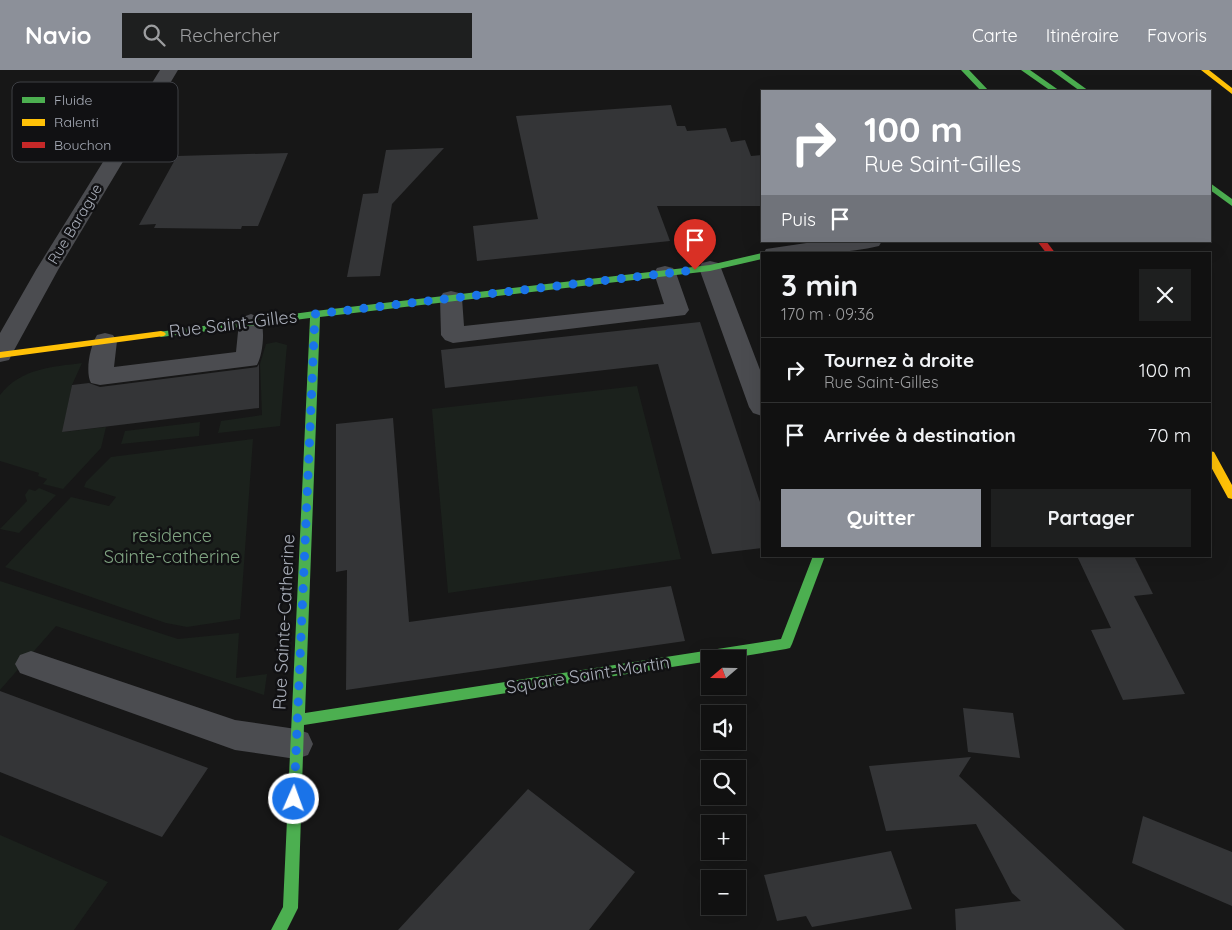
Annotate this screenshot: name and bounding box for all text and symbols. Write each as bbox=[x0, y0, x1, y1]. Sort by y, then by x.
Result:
search box bbox=[122, 13, 472, 58]
text: Navio bbox=[25, 20, 92, 50]
icon: search bbox=[140, 21, 168, 49]
text: Rechercher bbox=[180, 23, 280, 47]
text: Carte bbox=[972, 24, 1018, 47]
text: Itinéraire bbox=[1046, 24, 1119, 47]
text: Favoris bbox=[1147, 24, 1207, 47]
legend bbox=[12, 82, 178, 162]
text: Fluide bbox=[54, 91, 93, 109]
text: 100 m bbox=[864, 107, 963, 151]
icon: right bbox=[781, 110, 846, 175]
text: Ralenti bbox=[54, 113, 99, 131]
text: Bouchon bbox=[54, 136, 111, 154]
text: Rue Saint-Gilles bbox=[864, 150, 1021, 178]
street label: Rue Barague bbox=[43, 180, 106, 268]
icon: arrive bbox=[826, 205, 854, 233]
text: Puis bbox=[781, 207, 816, 231]
pin bbox=[674, 219, 716, 270]
icon: arrive bbox=[681, 226, 709, 254]
text: 3 min bbox=[781, 266, 858, 304]
button: close bbox=[1139, 269, 1191, 321]
street label: Rue Saint-Gilles bbox=[168, 304, 298, 343]
text: 170 m · 09:36 bbox=[781, 304, 874, 324]
text: Tournez à droite bbox=[824, 348, 974, 372]
icon: right bbox=[781, 356, 809, 384]
text: 100 m bbox=[1139, 358, 1191, 382]
text: Rue Saint-Gilles bbox=[824, 372, 938, 392]
icon: arrive bbox=[781, 421, 809, 449]
text: Arrivée à destination bbox=[824, 423, 1016, 447]
text: 70 m bbox=[1147, 423, 1191, 447]
button: Quitter bbox=[781, 489, 981, 547]
button: Partager bbox=[991, 489, 1191, 547]
park label: residence Sainte-catherine bbox=[104, 524, 240, 568]
street label: Rue Sainte-Catherine bbox=[267, 533, 300, 711]
street label: Square Saint-Martin bbox=[504, 650, 671, 699]
north arrow bbox=[701, 650, 746, 695]
map controls bbox=[701, 650, 746, 915]
button: sound bbox=[701, 705, 746, 750]
button: search bbox=[701, 760, 746, 805]
position arrow bbox=[267, 772, 319, 824]
button: + bbox=[701, 815, 746, 860]
button: − bbox=[701, 870, 746, 915]

